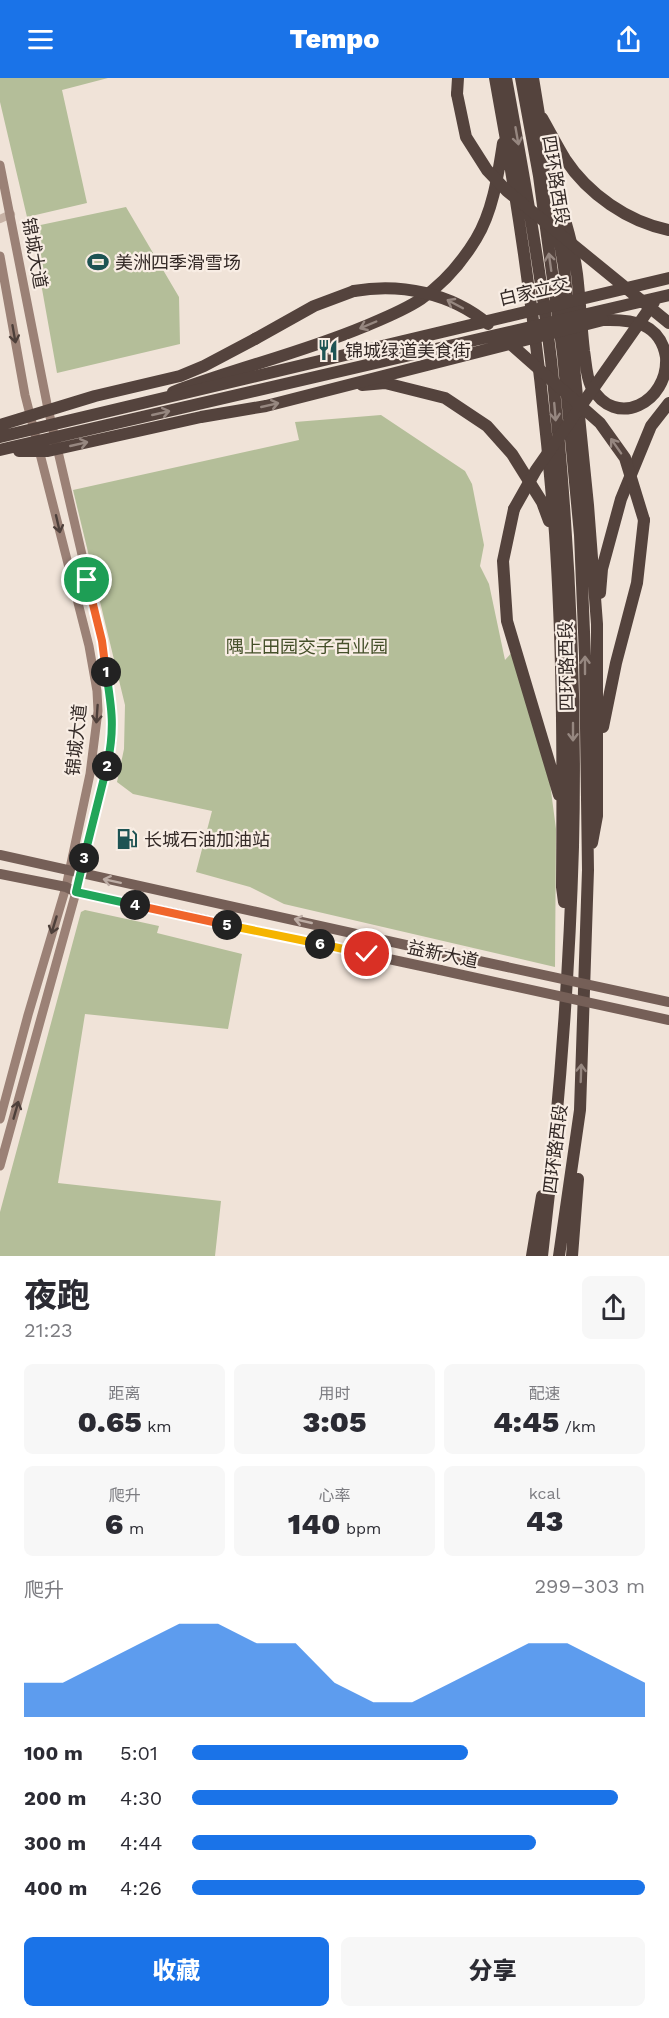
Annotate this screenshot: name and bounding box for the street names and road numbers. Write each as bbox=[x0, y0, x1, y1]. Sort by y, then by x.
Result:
street label: 四环路西段 bbox=[539, 134, 573, 226]
street label: 锦城大道 bbox=[18, 216, 52, 290]
street label: 白家立交 bbox=[497, 273, 571, 309]
street label: 四环路西段 bbox=[555, 621, 577, 711]
street label: 锦城大道 bbox=[62, 703, 90, 777]
street label: 益新大道 bbox=[406, 936, 480, 972]
street label: 四环路西段 bbox=[539, 1103, 571, 1195]

